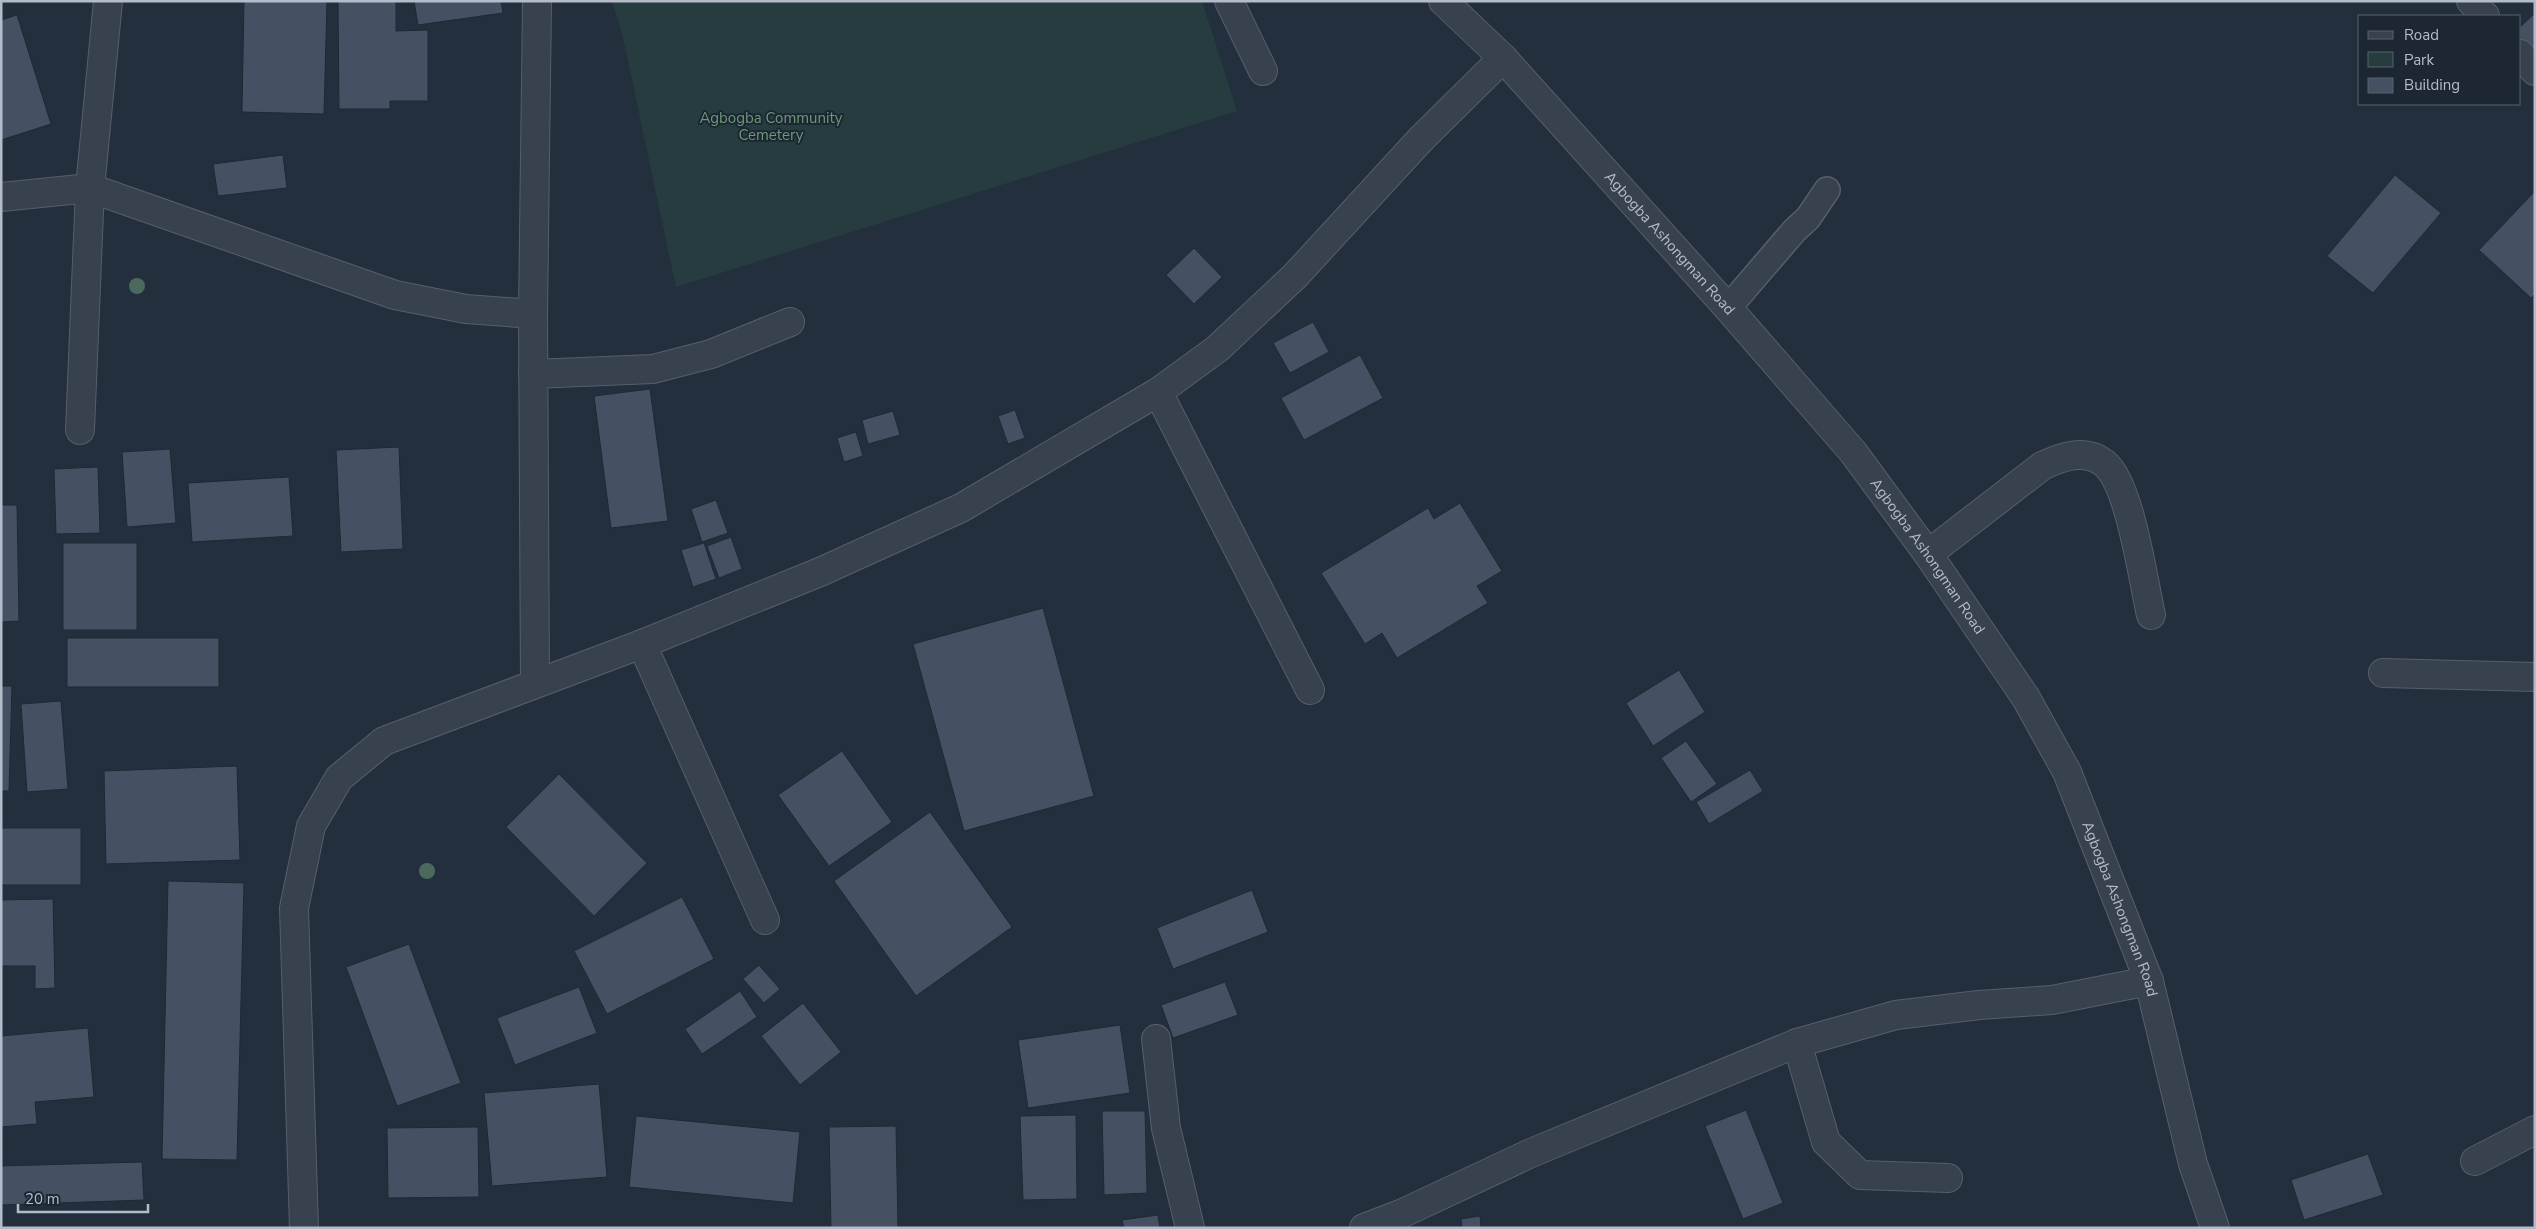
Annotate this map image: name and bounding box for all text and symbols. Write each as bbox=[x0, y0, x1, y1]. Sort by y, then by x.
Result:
legend bbox=[2358, 15, 2521, 105]
text: Road bbox=[2404, 25, 2439, 45]
text: Park bbox=[2404, 50, 2434, 70]
text: Building bbox=[2404, 75, 2460, 95]
park label: Agbogba Community Cemetery bbox=[699, 108, 843, 145]
street label: Agbogba Ashongman Road bbox=[1600, 167, 1740, 319]
street label: Agbogba Ashongman Road bbox=[1866, 474, 1990, 638]
street label: Agbogba Ashongman Road bbox=[2077, 818, 2162, 998]
scale bar bbox=[18, 1182, 148, 1214]
text: 20 m bbox=[25, 1189, 60, 1209]

